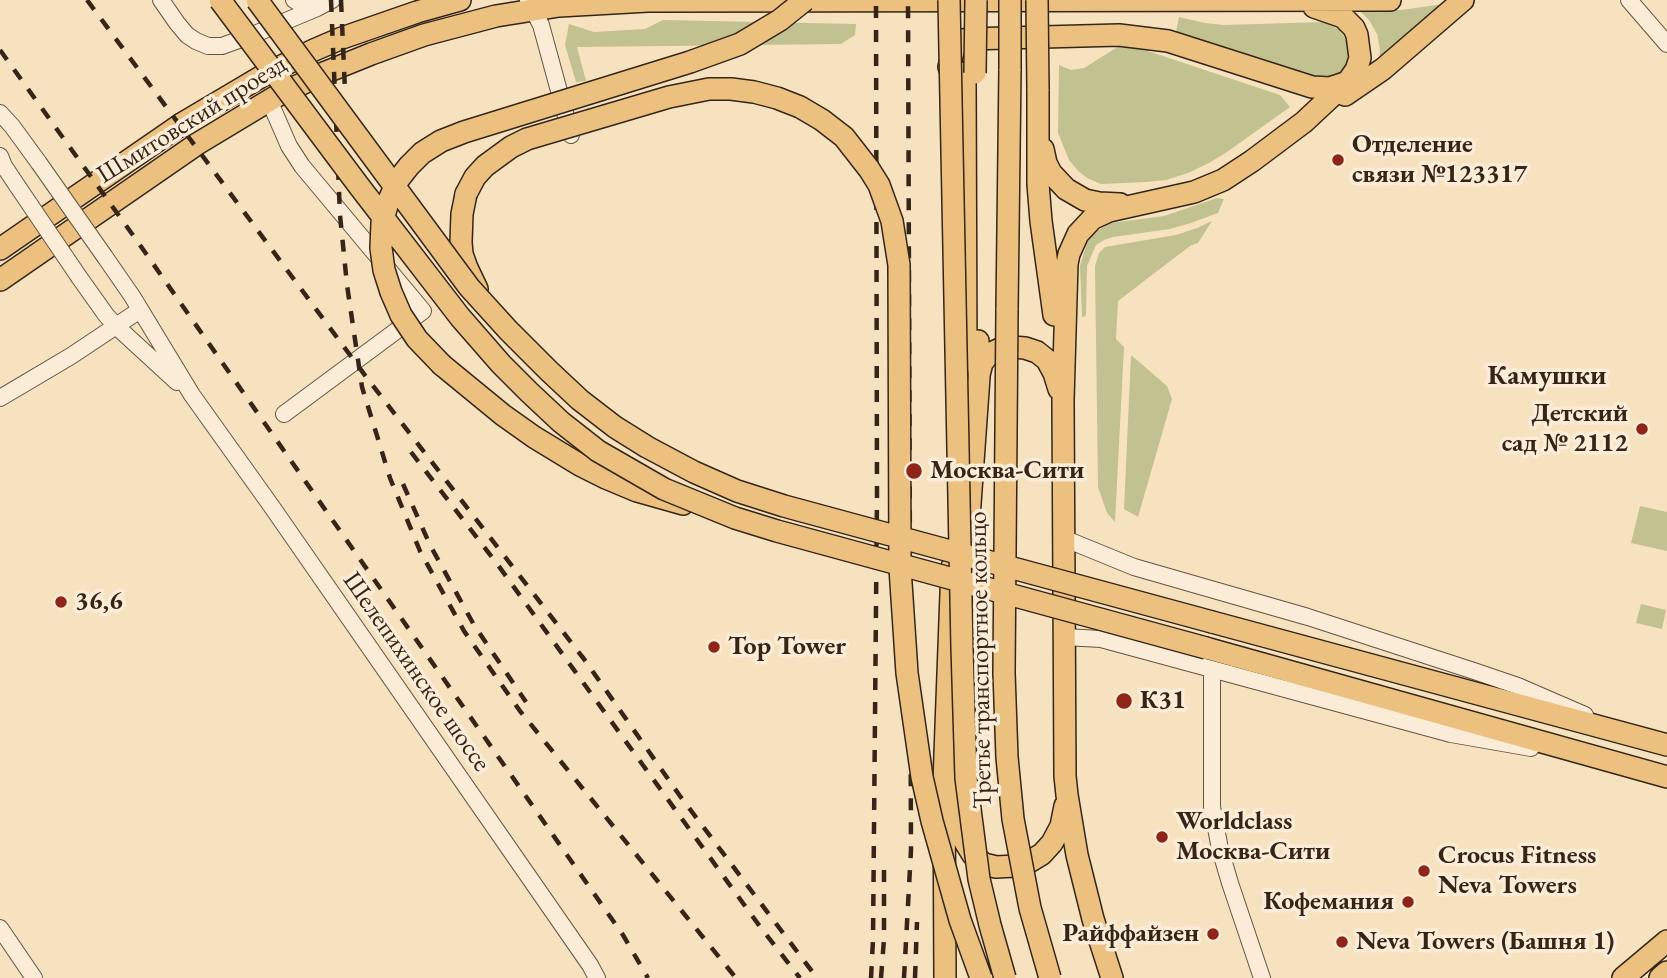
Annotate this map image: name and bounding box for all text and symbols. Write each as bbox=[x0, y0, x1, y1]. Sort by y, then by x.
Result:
street label: Шмитовский проезд bbox=[91, 49, 293, 191]
place label: Отделение связи №123317 bbox=[1352, 129, 1527, 190]
marker: Отделение связи №123317 bbox=[1330, 152, 1346, 168]
district label: Камушки bbox=[1488, 359, 1606, 393]
place label: Детский сад № 2112 bbox=[1502, 398, 1628, 460]
marker: Детский сад № 2112 bbox=[1634, 421, 1650, 437]
place label: Москва-Сити bbox=[930, 455, 1084, 487]
marker: Москва-Сити bbox=[904, 461, 924, 481]
street label: Третье транспортное кольцо bbox=[963, 511, 999, 809]
street label: Шелепихинское шоссе bbox=[335, 566, 497, 778]
place label: 36,6 bbox=[75, 586, 123, 618]
marker: 36,6 bbox=[53, 594, 69, 610]
place label: Top Tower bbox=[728, 631, 846, 663]
marker: Top Tower bbox=[706, 639, 722, 655]
place label: К31 bbox=[1140, 685, 1186, 717]
marker: К31 bbox=[1114, 691, 1134, 711]
place label: Worldclass Москва-Сити bbox=[1176, 806, 1330, 868]
marker: Worldclass Москва-Сити bbox=[1154, 829, 1170, 845]
place label: Crocus Fitness Neva Towers bbox=[1438, 840, 1596, 902]
marker: Crocus Fitness Neva Towers bbox=[1416, 863, 1432, 879]
place label: Кофемания bbox=[1263, 886, 1394, 918]
marker: Кофемания bbox=[1400, 894, 1416, 910]
place label: Райффайзен bbox=[1062, 918, 1199, 950]
marker: Райффайзен bbox=[1205, 926, 1221, 942]
place label: Neva Towers (Башня 1) bbox=[1356, 926, 1614, 958]
marker: Neva Towers (Башня 1) bbox=[1334, 934, 1350, 950]

